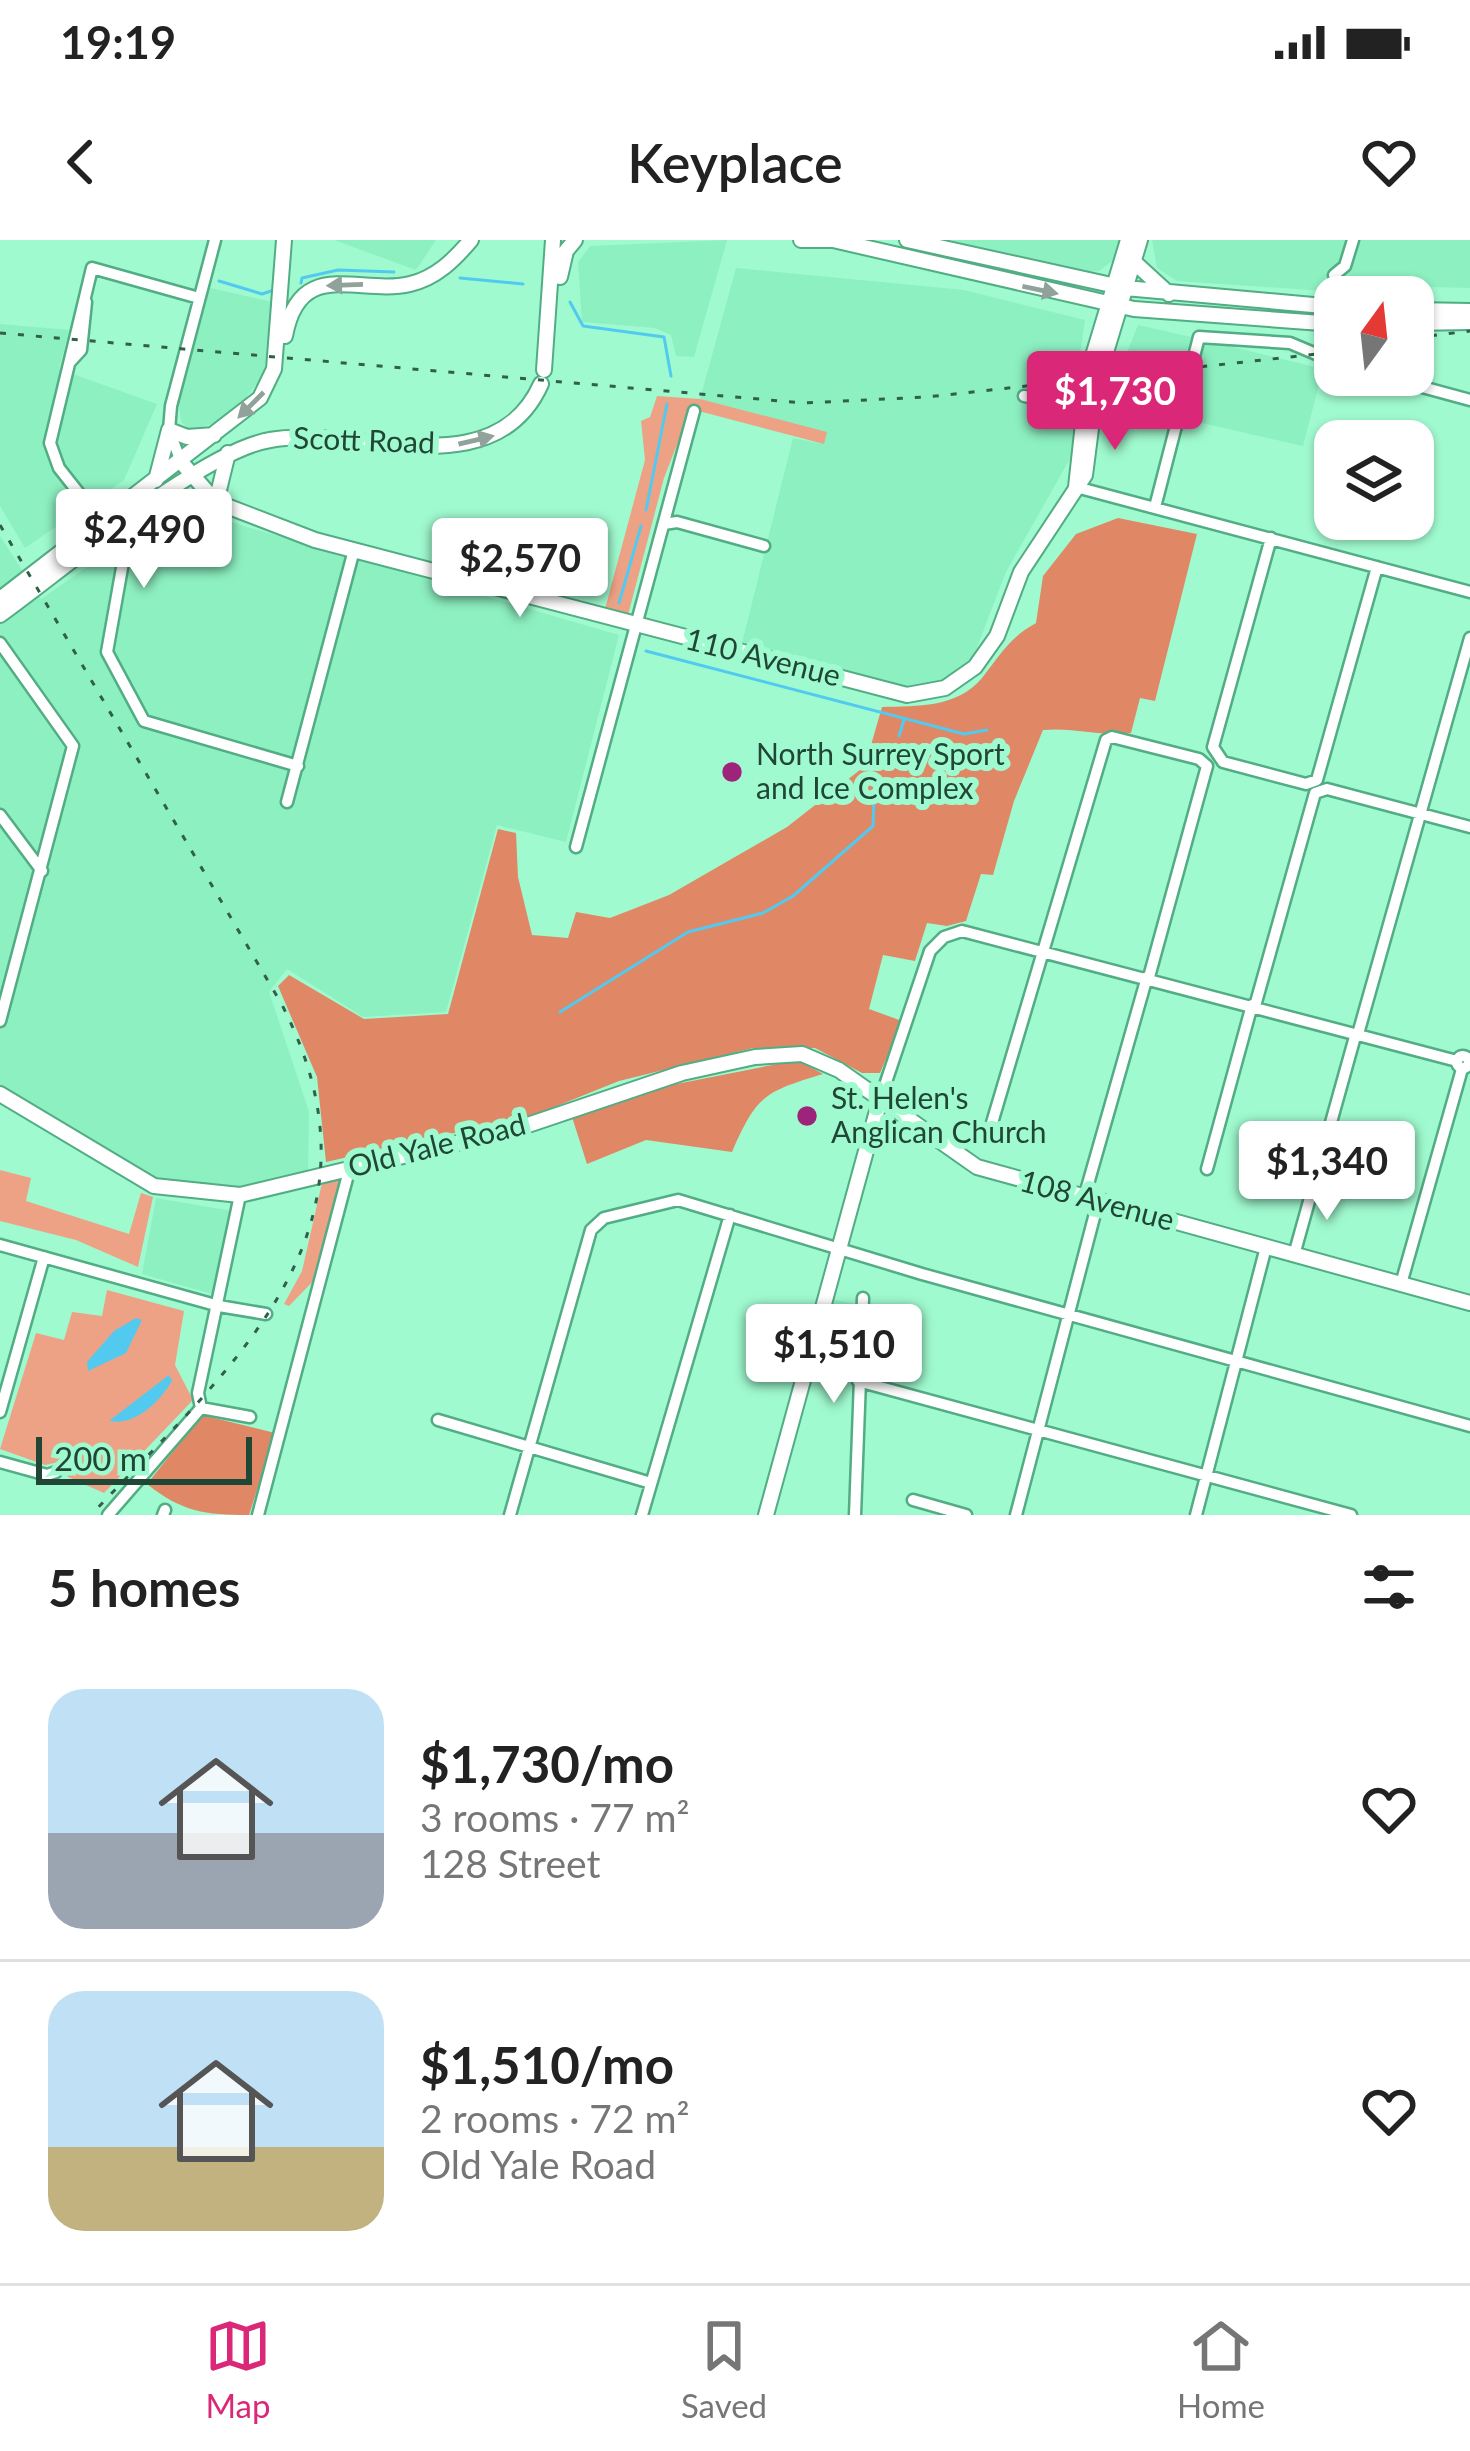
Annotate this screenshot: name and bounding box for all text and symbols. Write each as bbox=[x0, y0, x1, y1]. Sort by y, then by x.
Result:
text: 19:19 bbox=[60, 15, 176, 69]
icon: back bbox=[48, 129, 114, 195]
icon: heart bbox=[1356, 129, 1422, 195]
text: Keyplace bbox=[627, 130, 843, 195]
one-way arrow bbox=[325, 275, 363, 294]
north arrow bbox=[1314, 276, 1434, 396]
map controls bbox=[1314, 276, 1434, 540]
one-way arrow bbox=[1021, 281, 1059, 300]
pin: $1,730 bbox=[1017, 351, 1213, 453]
text: $1,730 bbox=[1054, 367, 1176, 413]
one-way arrow bbox=[237, 391, 265, 419]
street label: Scott Road bbox=[293, 419, 436, 459]
button: layers bbox=[1314, 420, 1434, 540]
one-way arrow bbox=[458, 429, 495, 448]
pin: $2,490 bbox=[46, 489, 242, 591]
text: $2,490 bbox=[83, 505, 205, 551]
pin: $2,570 bbox=[422, 518, 618, 620]
text: $2,570 bbox=[459, 534, 581, 580]
street label: 110 Avenue bbox=[682, 619, 845, 693]
place label: North Surrey Sport and Ice Complex bbox=[756, 735, 1005, 805]
marker: North Surrey Sport and Ice Complex bbox=[719, 759, 745, 785]
place label: St. Helen's Anglican Church bbox=[831, 1079, 1046, 1149]
marker: St. Helen's Anglican Church bbox=[794, 1103, 820, 1129]
street label: Old Yale Road bbox=[344, 1105, 529, 1183]
pin: $1,340 bbox=[1229, 1121, 1425, 1223]
text: $1,340 bbox=[1266, 1137, 1388, 1183]
street label: 108 Avenue bbox=[1016, 1161, 1179, 1237]
pin: $1,510 bbox=[736, 1304, 932, 1406]
text: $1,510 bbox=[773, 1320, 895, 1366]
scale bar bbox=[36, 1431, 252, 1484]
text: 200 m bbox=[54, 1438, 147, 1478]
icon: filters bbox=[1356, 1554, 1422, 1620]
text: 5 homes bbox=[48, 1557, 240, 1618]
text: $1,730/mo bbox=[420, 1733, 674, 1794]
icon: home bbox=[144, 1737, 288, 1881]
icon: heart bbox=[1356, 1776, 1422, 1842]
text: 3 rooms · 77 m² bbox=[420, 1794, 690, 1840]
text: 128 Street bbox=[420, 1840, 601, 1886]
text: $1,510/mo bbox=[420, 2034, 674, 2095]
icon: home bbox=[144, 2039, 288, 2183]
icon: heart bbox=[1356, 2078, 1422, 2144]
text: 2 rooms · 72 m² bbox=[420, 2095, 690, 2141]
text: Old Yale Road bbox=[420, 2141, 656, 2187]
tab: Map bbox=[205, 2313, 271, 2425]
tab: Saved bbox=[681, 2313, 767, 2425]
tab: Home bbox=[1177, 2313, 1265, 2425]

